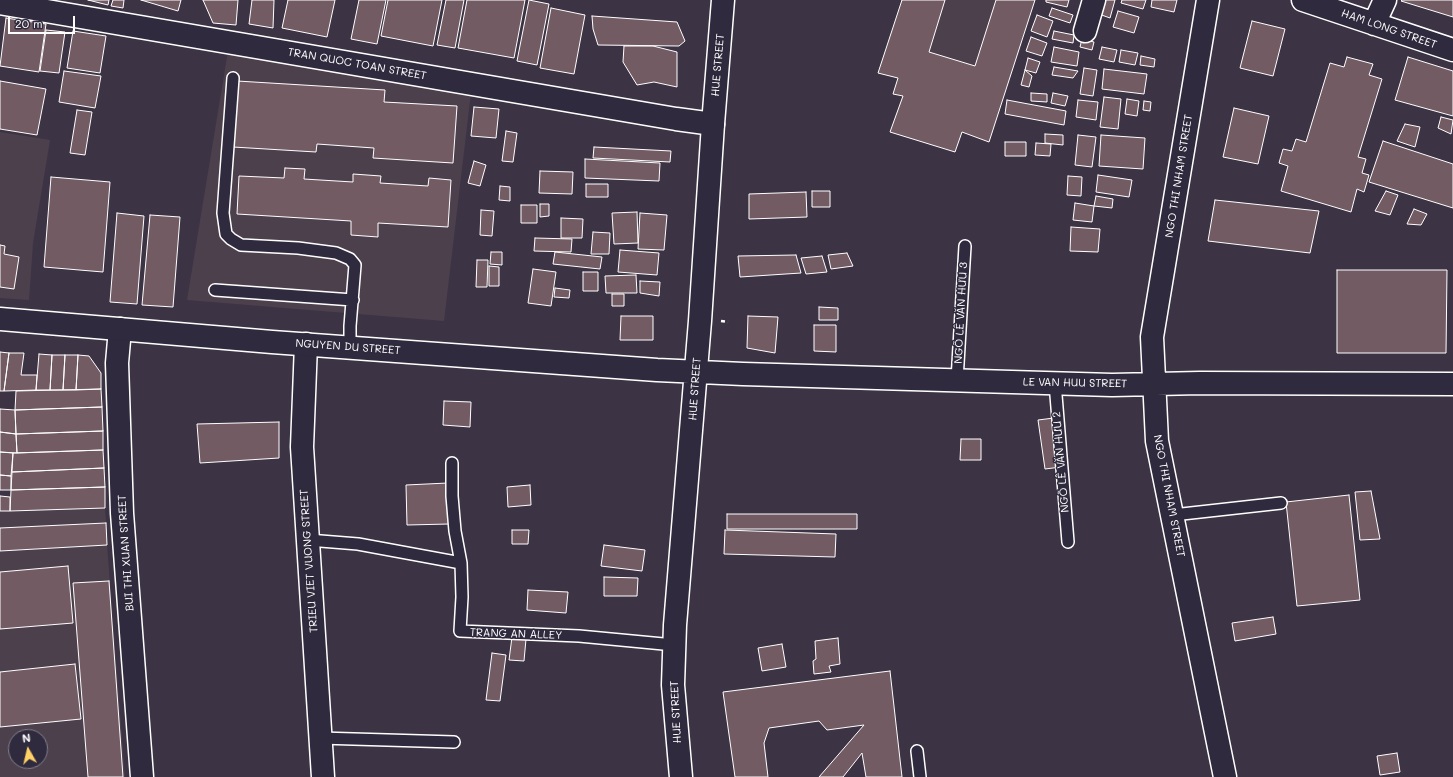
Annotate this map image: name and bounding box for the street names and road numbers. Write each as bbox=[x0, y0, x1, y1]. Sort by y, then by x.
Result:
street label: HAM LONG STREET bbox=[1340, 6, 1438, 52]
street label: HUE STREET bbox=[709, 33, 727, 97]
street label: TRAN QUOC TOAN STREET bbox=[287, 45, 427, 83]
street label: NGO THI NHAM STREET bbox=[1163, 113, 1195, 239]
street label: NGÕ LÊ VĂN HƯU 3 bbox=[952, 262, 970, 364]
street label: NGUYEN DU STREET bbox=[295, 337, 401, 357]
street label: HUE STREET bbox=[686, 357, 704, 421]
street label: LE VAN HUU STREET bbox=[1023, 375, 1127, 391]
street label: NGÕ LÊ VĂN HƯU 2 bbox=[1050, 411, 1072, 513]
street label: NGO THI NHAM STREET bbox=[1151, 434, 1187, 558]
street label: TRIEU VIET VUONG STREET bbox=[297, 489, 321, 633]
street label: BUI THI XUAN STREET bbox=[115, 494, 137, 612]
street label: TRANG AN ALLEY bbox=[470, 626, 562, 642]
street label: HUE STREET bbox=[668, 680, 684, 744]

